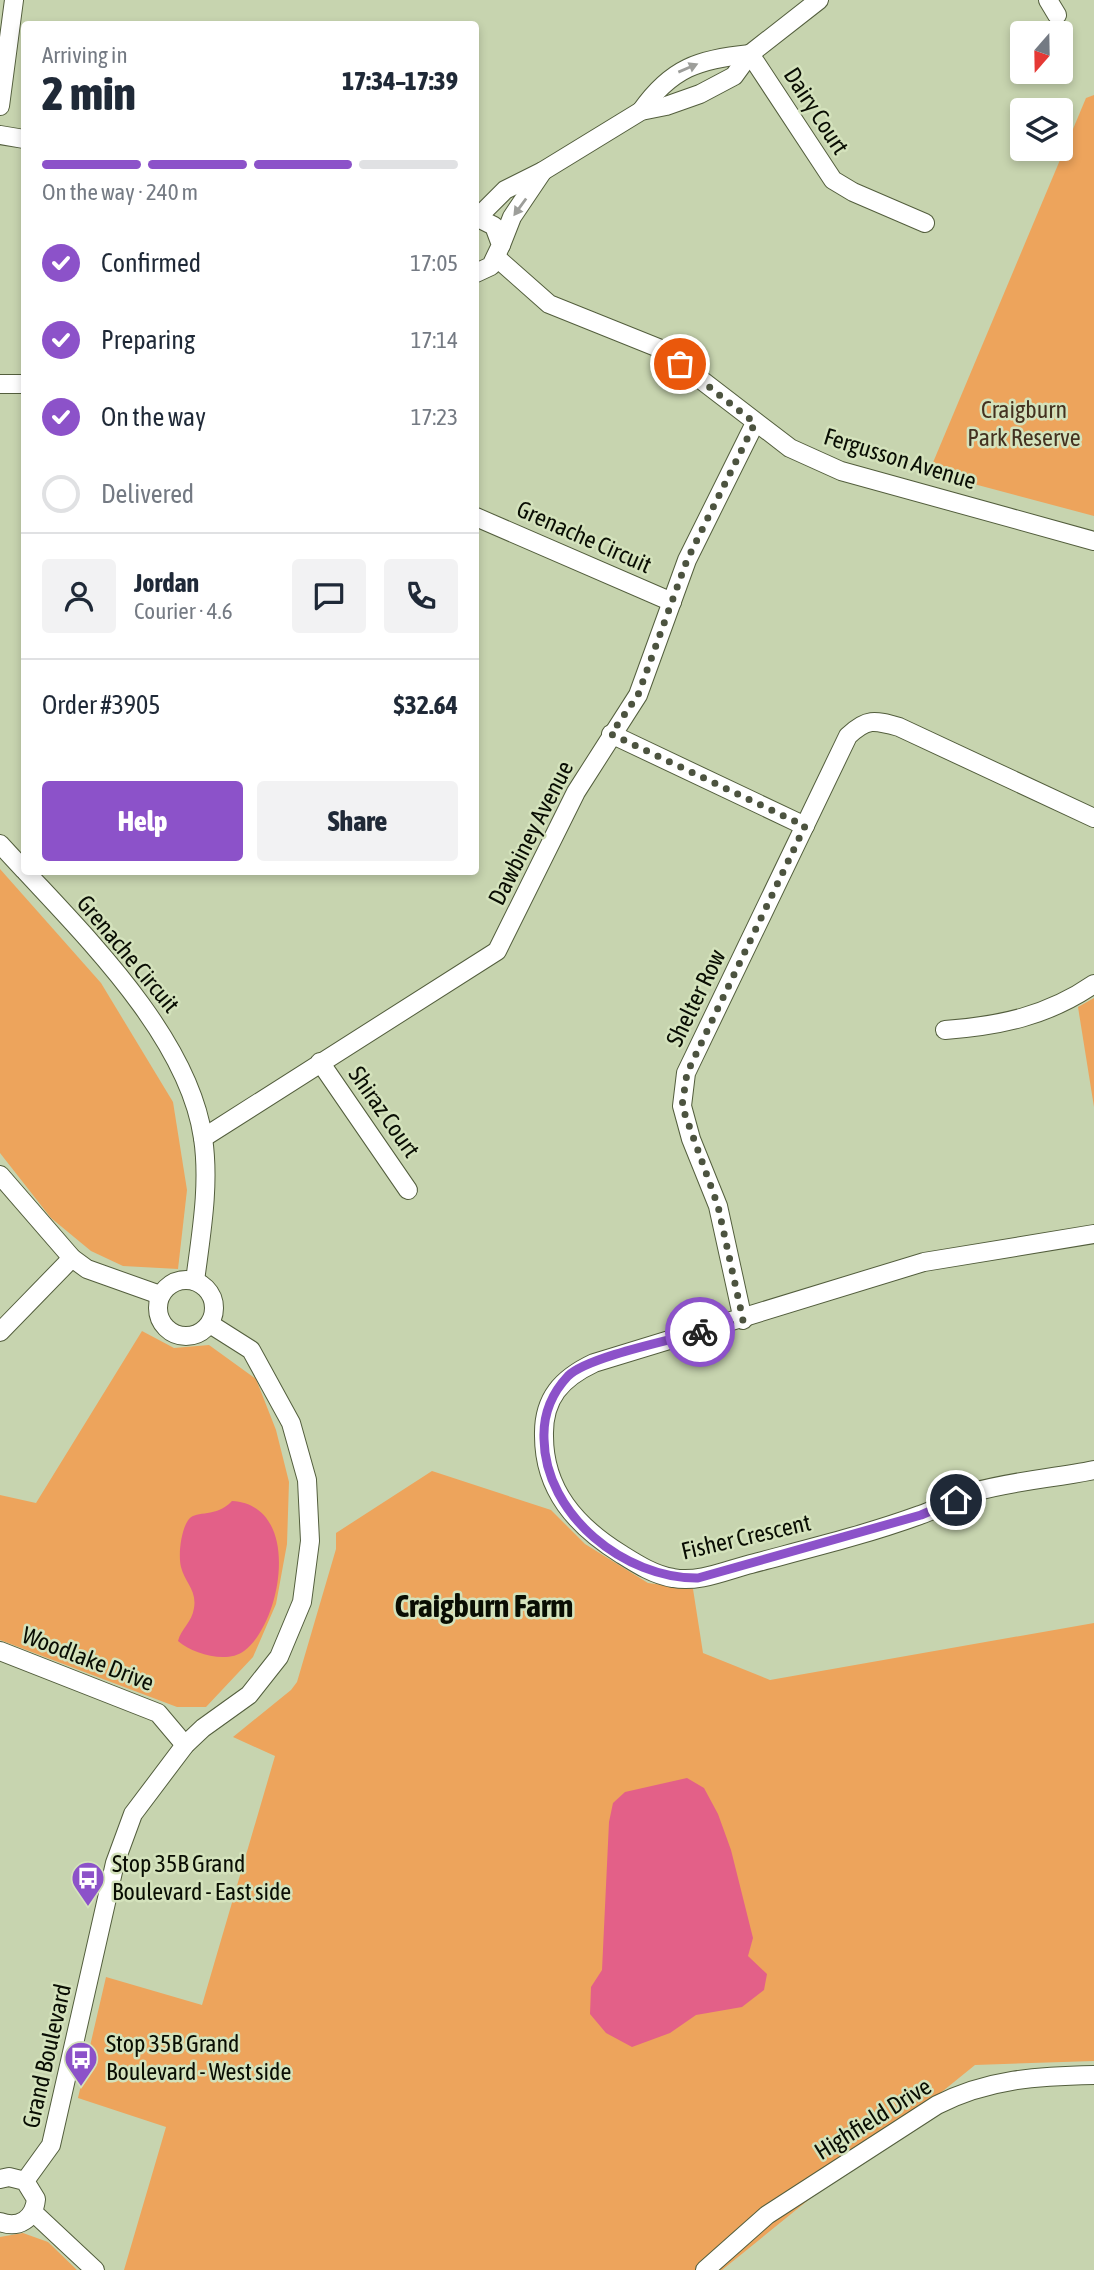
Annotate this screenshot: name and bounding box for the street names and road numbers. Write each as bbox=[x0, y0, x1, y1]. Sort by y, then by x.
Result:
street label: Dairy Court bbox=[778, 62, 854, 159]
street label: Fergusson Avenue bbox=[821, 423, 980, 495]
street label: Grenache Circuit bbox=[513, 495, 656, 578]
street label: Dawbiney Avenue bbox=[483, 756, 578, 909]
street label: Grenache Circuit bbox=[72, 890, 185, 1018]
street label: Shelter Row bbox=[661, 945, 731, 1051]
street label: Shiraz Court bbox=[343, 1061, 425, 1162]
street label: Fisher Crescent bbox=[678, 1508, 813, 1565]
street label: Woodlake Drive bbox=[18, 1621, 158, 1696]
street label: Grand Boulevard bbox=[17, 1981, 76, 2131]
street label: Highfield Drive bbox=[810, 2072, 936, 2165]

